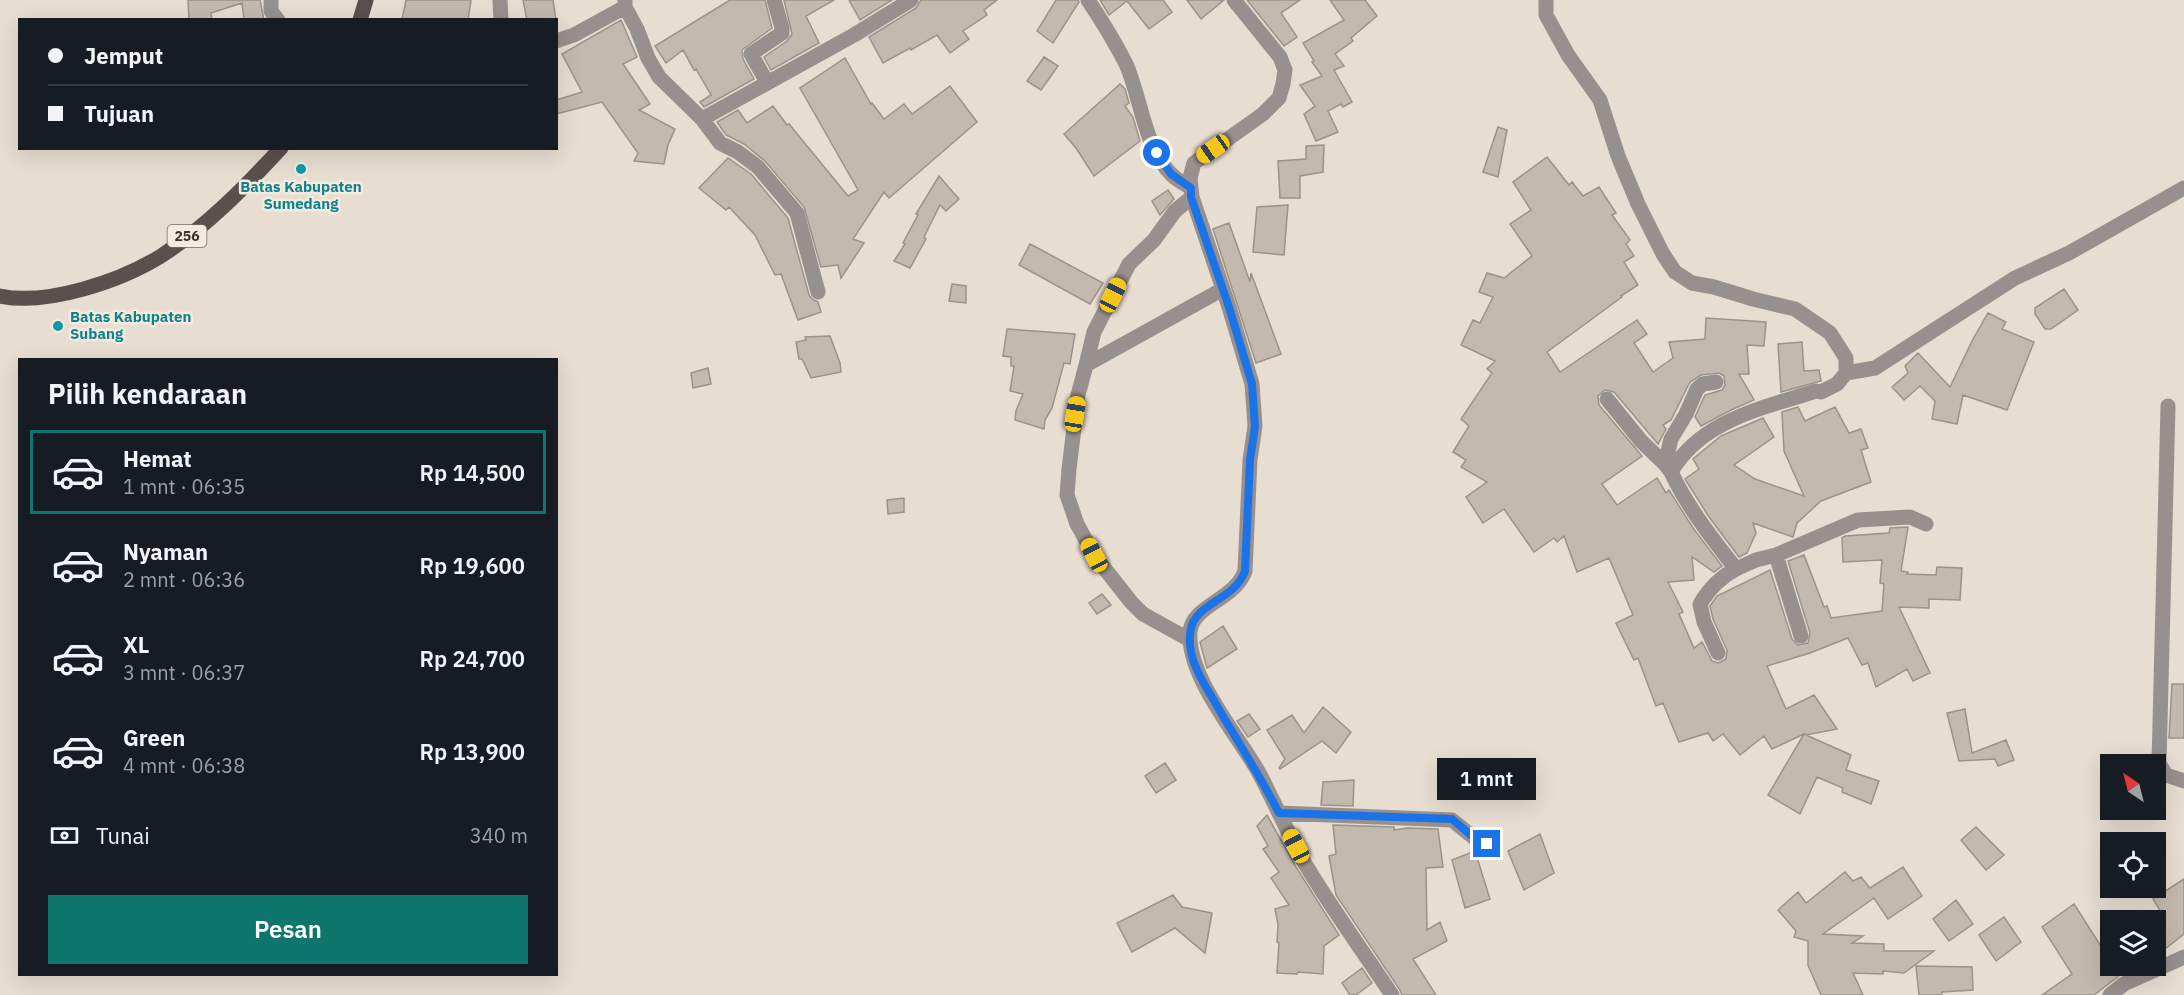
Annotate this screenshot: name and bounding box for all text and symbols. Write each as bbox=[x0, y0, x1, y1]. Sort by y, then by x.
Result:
text: Jemput bbox=[84, 41, 163, 70]
text: Tujuan bbox=[84, 99, 154, 128]
car bbox=[1193, 131, 1233, 167]
route start bbox=[1143, 139, 1170, 166]
marker: Batas Kabupaten Sumedang bbox=[294, 162, 308, 176]
place label: Batas Kabupaten Sumedang bbox=[240, 177, 362, 213]
road number: 256 bbox=[168, 225, 207, 247]
car bbox=[1097, 275, 1129, 315]
place label: Batas Kabupaten Subang bbox=[70, 307, 191, 343]
marker: Batas Kabupaten Subang bbox=[51, 319, 65, 333]
text: Pilih kendaraan bbox=[48, 376, 247, 411]
car bbox=[1063, 395, 1087, 433]
text: Hemat bbox=[123, 444, 192, 473]
icon: car bbox=[51, 445, 105, 499]
text: Rp 14,500 bbox=[419, 458, 525, 487]
text: 1 mnt · 06:35 bbox=[123, 473, 245, 500]
car bbox=[1078, 535, 1110, 575]
text: Nyaman bbox=[123, 537, 208, 566]
icon: car bbox=[51, 538, 105, 592]
text: Rp 19,600 bbox=[419, 551, 525, 580]
text: 2 mnt · 06:36 bbox=[123, 566, 245, 593]
text: XL bbox=[123, 630, 149, 659]
icon: car bbox=[51, 631, 105, 685]
text: Rp 24,700 bbox=[419, 644, 525, 673]
text: 3 mnt · 06:37 bbox=[123, 659, 245, 686]
text: Green bbox=[123, 723, 185, 752]
icon: car bbox=[51, 724, 105, 778]
text: Rp 13,900 bbox=[419, 737, 525, 766]
text: 4 mnt · 06:38 bbox=[123, 752, 245, 779]
north arrow bbox=[2100, 754, 2166, 820]
map controls bbox=[2100, 754, 2166, 976]
callout: 1 mnt bbox=[1438, 757, 1537, 799]
text: 1 mnt bbox=[1460, 765, 1513, 792]
icon: cash bbox=[48, 819, 81, 852]
text: Tunai bbox=[96, 821, 150, 850]
text: 340 m bbox=[470, 822, 528, 849]
car bbox=[1280, 826, 1312, 866]
route end bbox=[1473, 830, 1500, 857]
button: locate bbox=[2100, 832, 2166, 898]
button: Pesan bbox=[48, 895, 528, 964]
button: layers bbox=[2100, 910, 2166, 976]

